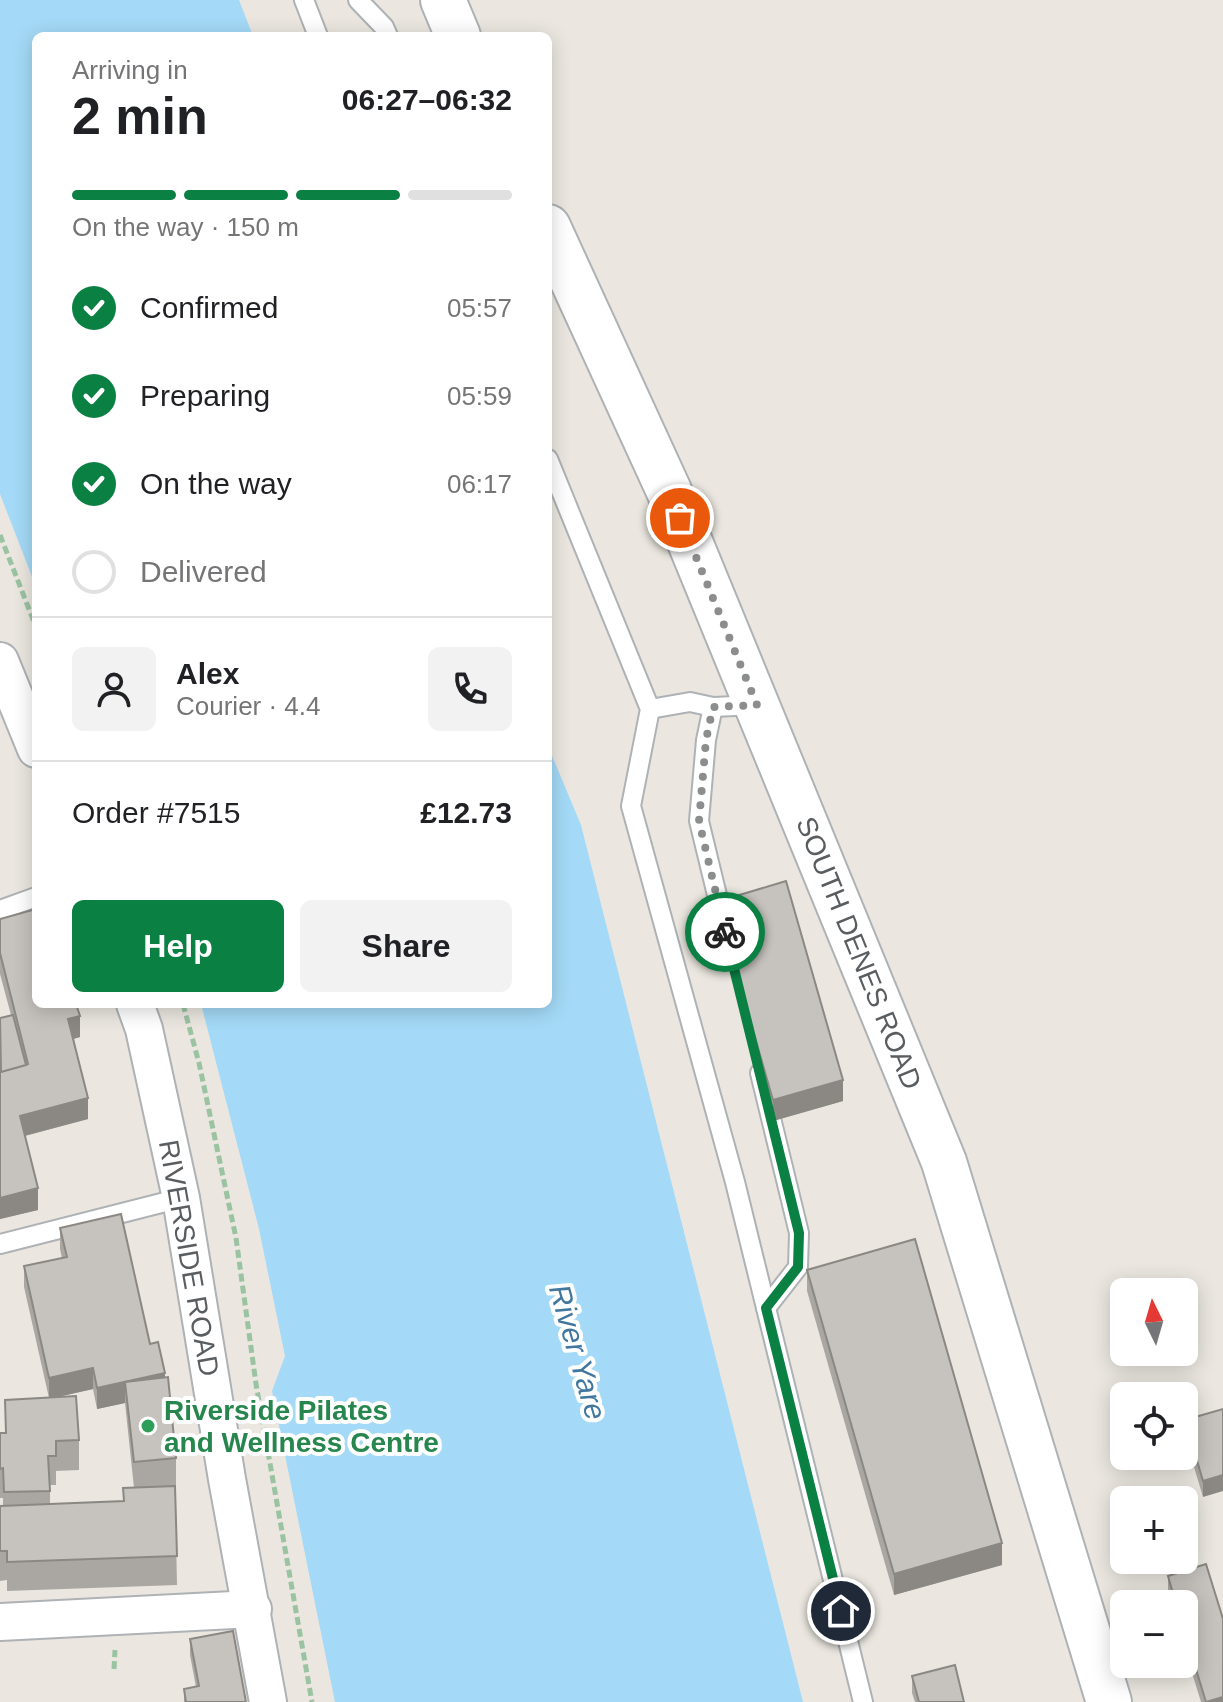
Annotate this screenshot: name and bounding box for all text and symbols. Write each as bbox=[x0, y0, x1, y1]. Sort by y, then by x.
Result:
text: Arriving in bbox=[72, 55, 188, 85]
text: 06:27–06:32 bbox=[342, 83, 512, 116]
text: 2 min bbox=[72, 87, 208, 145]
text: On the way · 150 m bbox=[72, 212, 299, 242]
icon: check bbox=[72, 286, 116, 330]
text: Confirmed bbox=[140, 291, 278, 324]
text: 05:57 bbox=[447, 293, 512, 323]
icon: check bbox=[72, 374, 116, 418]
text: Preparing bbox=[140, 379, 270, 412]
text: 05:59 bbox=[447, 381, 512, 411]
icon: check bbox=[72, 462, 116, 506]
text: On the way bbox=[140, 467, 292, 500]
text: 06:17 bbox=[447, 469, 512, 499]
pin bbox=[646, 484, 714, 552]
icon: bag bbox=[658, 496, 702, 540]
text: Delivered bbox=[140, 555, 267, 588]
button: person bbox=[72, 647, 156, 731]
button: phone bbox=[428, 647, 512, 731]
text: Alex bbox=[176, 657, 239, 690]
text: Courier · 4.4 bbox=[176, 691, 321, 721]
text: Order #7515 bbox=[72, 796, 240, 829]
text: £12.73 bbox=[420, 796, 512, 829]
street label: SOUTH DENES ROAD bbox=[790, 812, 928, 1094]
courier bbox=[685, 892, 765, 972]
button: Help bbox=[72, 900, 284, 992]
button: Share bbox=[300, 900, 512, 992]
icon: bike bbox=[703, 910, 747, 954]
street label: RIVERSIDE ROAD bbox=[153, 1137, 225, 1379]
north arrow bbox=[1110, 1278, 1198, 1366]
map controls bbox=[1110, 1278, 1198, 1678]
water label: River Yare bbox=[543, 1281, 613, 1423]
button: locate bbox=[1110, 1382, 1198, 1470]
place label: Riverside Pilates and Wellness Centre bbox=[164, 1395, 439, 1458]
marker: Riverside Pilates and Wellness Centre bbox=[139, 1417, 157, 1435]
button: + bbox=[1110, 1486, 1198, 1574]
pin bbox=[807, 1577, 875, 1645]
icon: home bbox=[819, 1589, 863, 1633]
button: − bbox=[1110, 1590, 1198, 1678]

